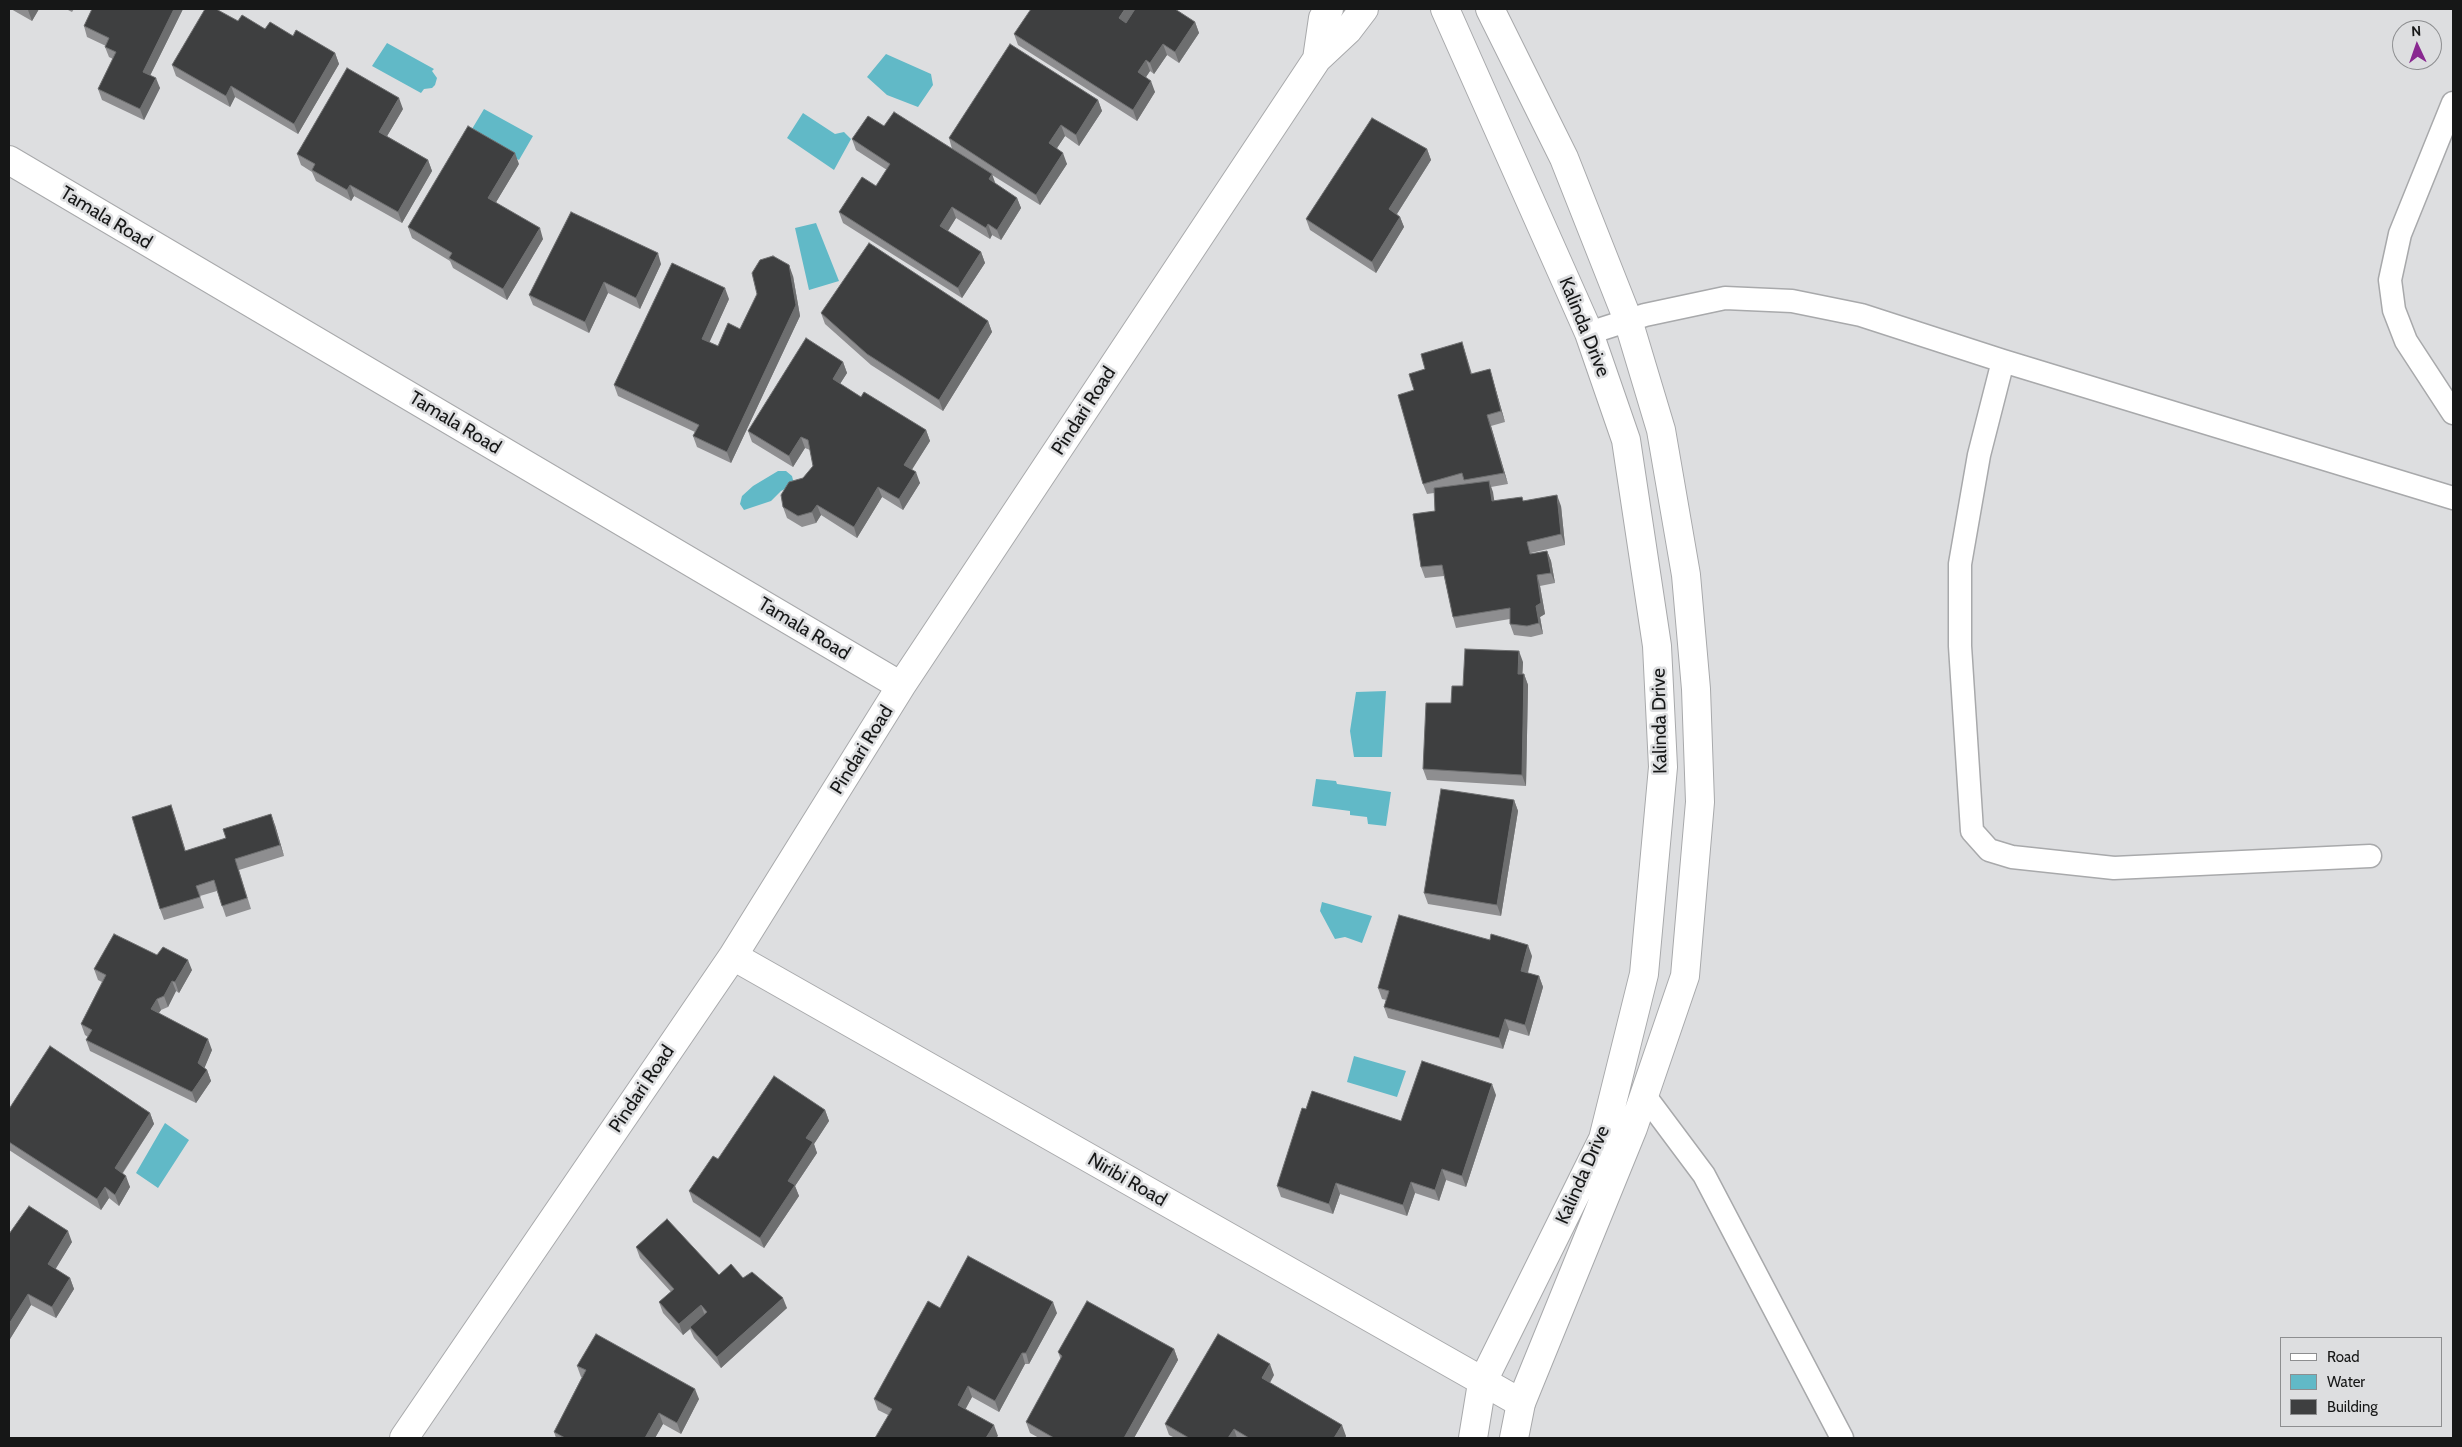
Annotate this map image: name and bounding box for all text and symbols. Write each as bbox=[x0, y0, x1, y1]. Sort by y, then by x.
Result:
north arrow bbox=[2392, 20, 2442, 70]
text: N bbox=[2411, 22, 2422, 40]
street label: Tamala Road bbox=[56, 182, 156, 254]
street label: Kalinda Drive bbox=[1554, 274, 1614, 380]
street label: Pindari Road bbox=[1047, 363, 1121, 459]
street label: Tamala Road bbox=[405, 387, 505, 459]
street label: Tamala Road bbox=[754, 593, 854, 665]
street label: Kalinda Drive bbox=[1648, 668, 1672, 774]
street label: Pindari Road bbox=[826, 701, 898, 799]
street label: Pindari Road bbox=[604, 1041, 680, 1137]
street label: Kalinda Drive bbox=[1551, 1122, 1615, 1228]
street label: Niribi Road bbox=[1083, 1148, 1171, 1212]
legend bbox=[2280, 1337, 2442, 1427]
text: Road bbox=[2327, 1348, 2360, 1366]
text: Water bbox=[2327, 1373, 2365, 1391]
text: Building bbox=[2327, 1398, 2378, 1416]

